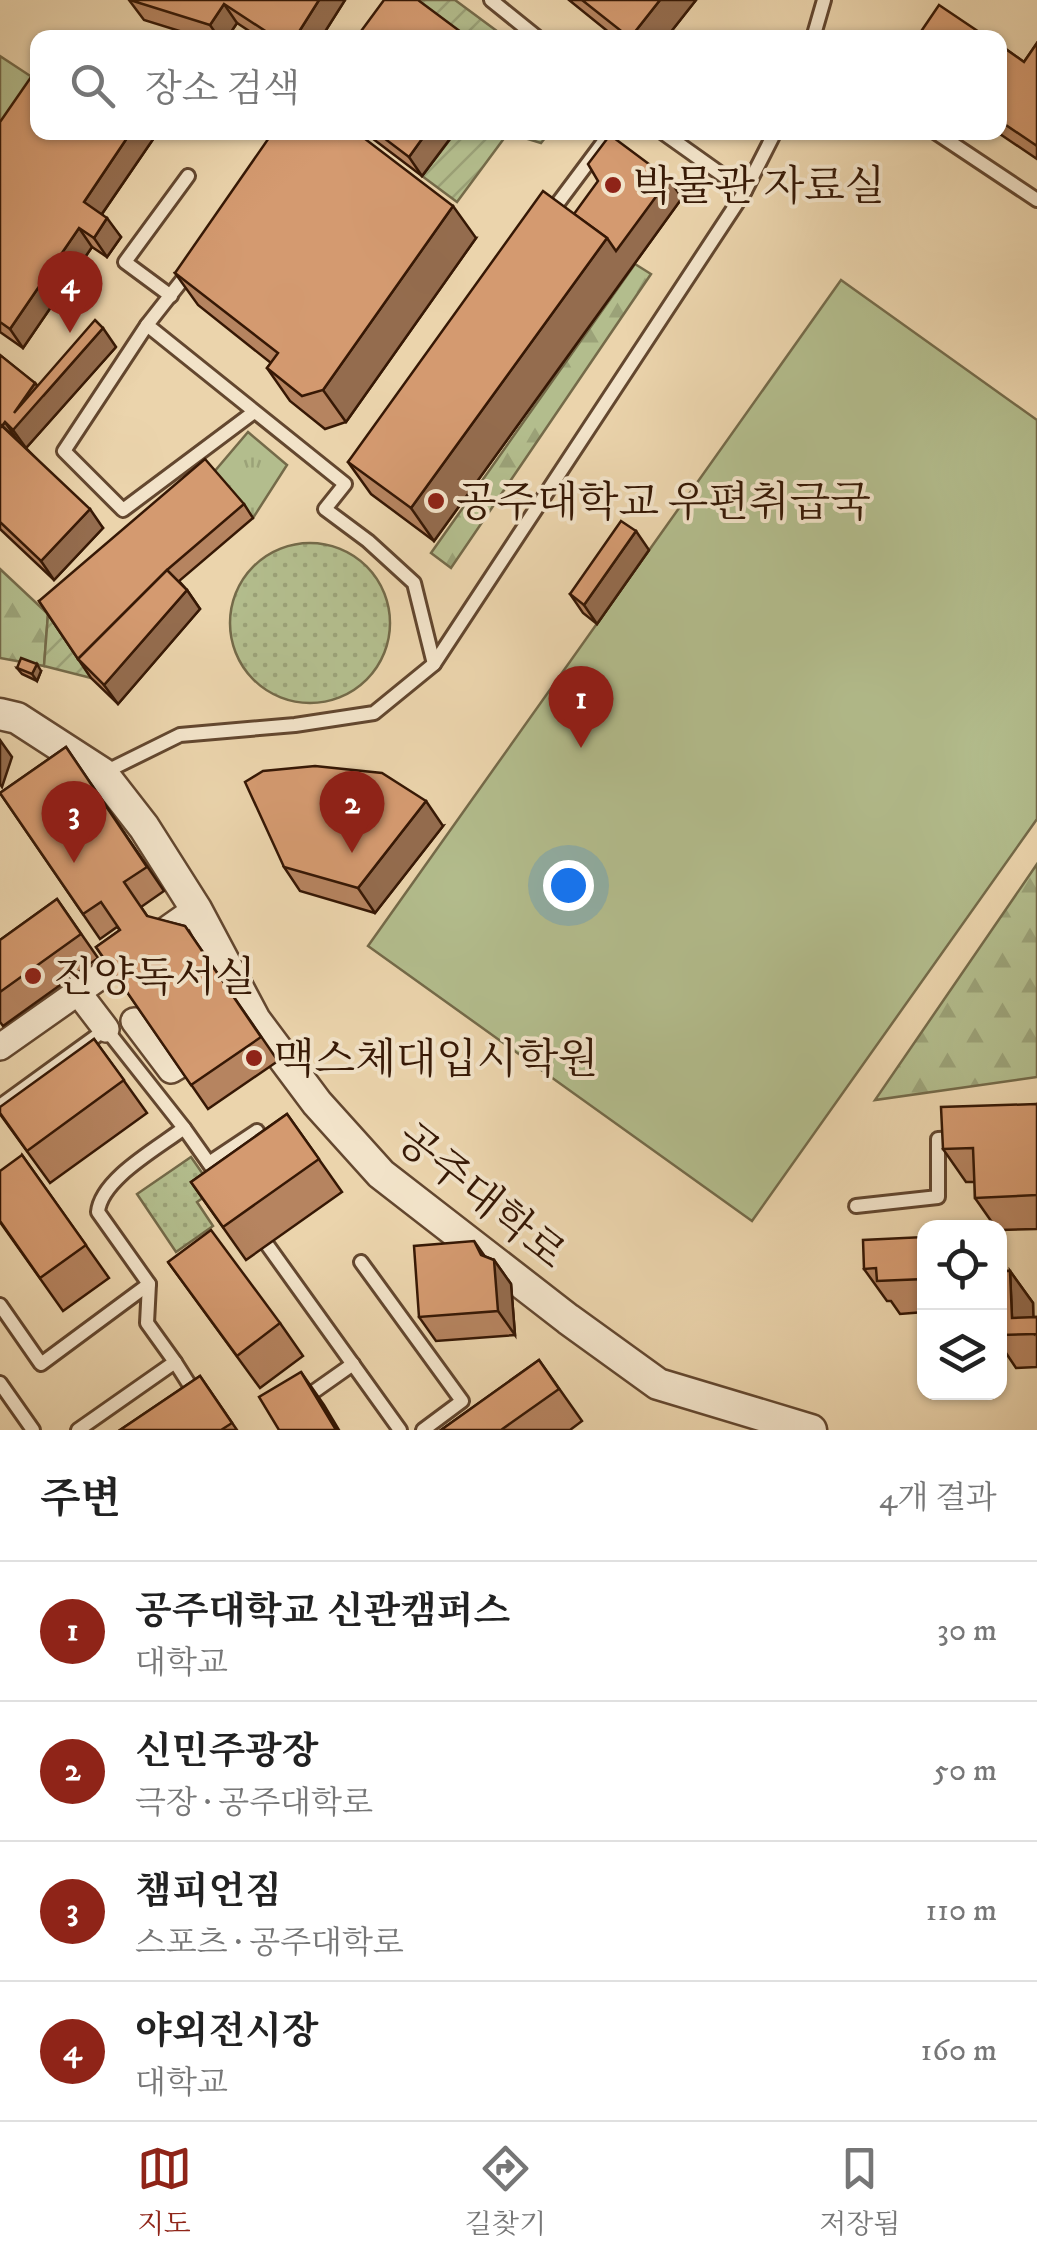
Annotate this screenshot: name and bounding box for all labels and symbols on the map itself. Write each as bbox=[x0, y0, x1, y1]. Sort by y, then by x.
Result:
place label: 박물관 자료실 bbox=[633, 162, 885, 214]
marker: 박물관 자료실 bbox=[602, 174, 624, 196]
pin: 4 bbox=[38, 250, 102, 333]
place label: 공주대학교 우편취급국 bbox=[456, 478, 871, 530]
marker: 공주대학교 우편취급국 bbox=[425, 490, 447, 512]
pin: 1 bbox=[548, 666, 614, 748]
pin: 2 bbox=[320, 770, 384, 853]
pin: 3 bbox=[42, 780, 106, 863]
your location bbox=[543, 860, 594, 911]
place label: 진양독서실 bbox=[53, 953, 256, 1005]
marker: 진양독서실 bbox=[22, 965, 44, 987]
place label: 맥스체대입시학원 bbox=[274, 1035, 599, 1087]
marker: 맥스체대입시학원 bbox=[243, 1047, 265, 1069]
street label: 공주대학로 bbox=[385, 1113, 575, 1281]

